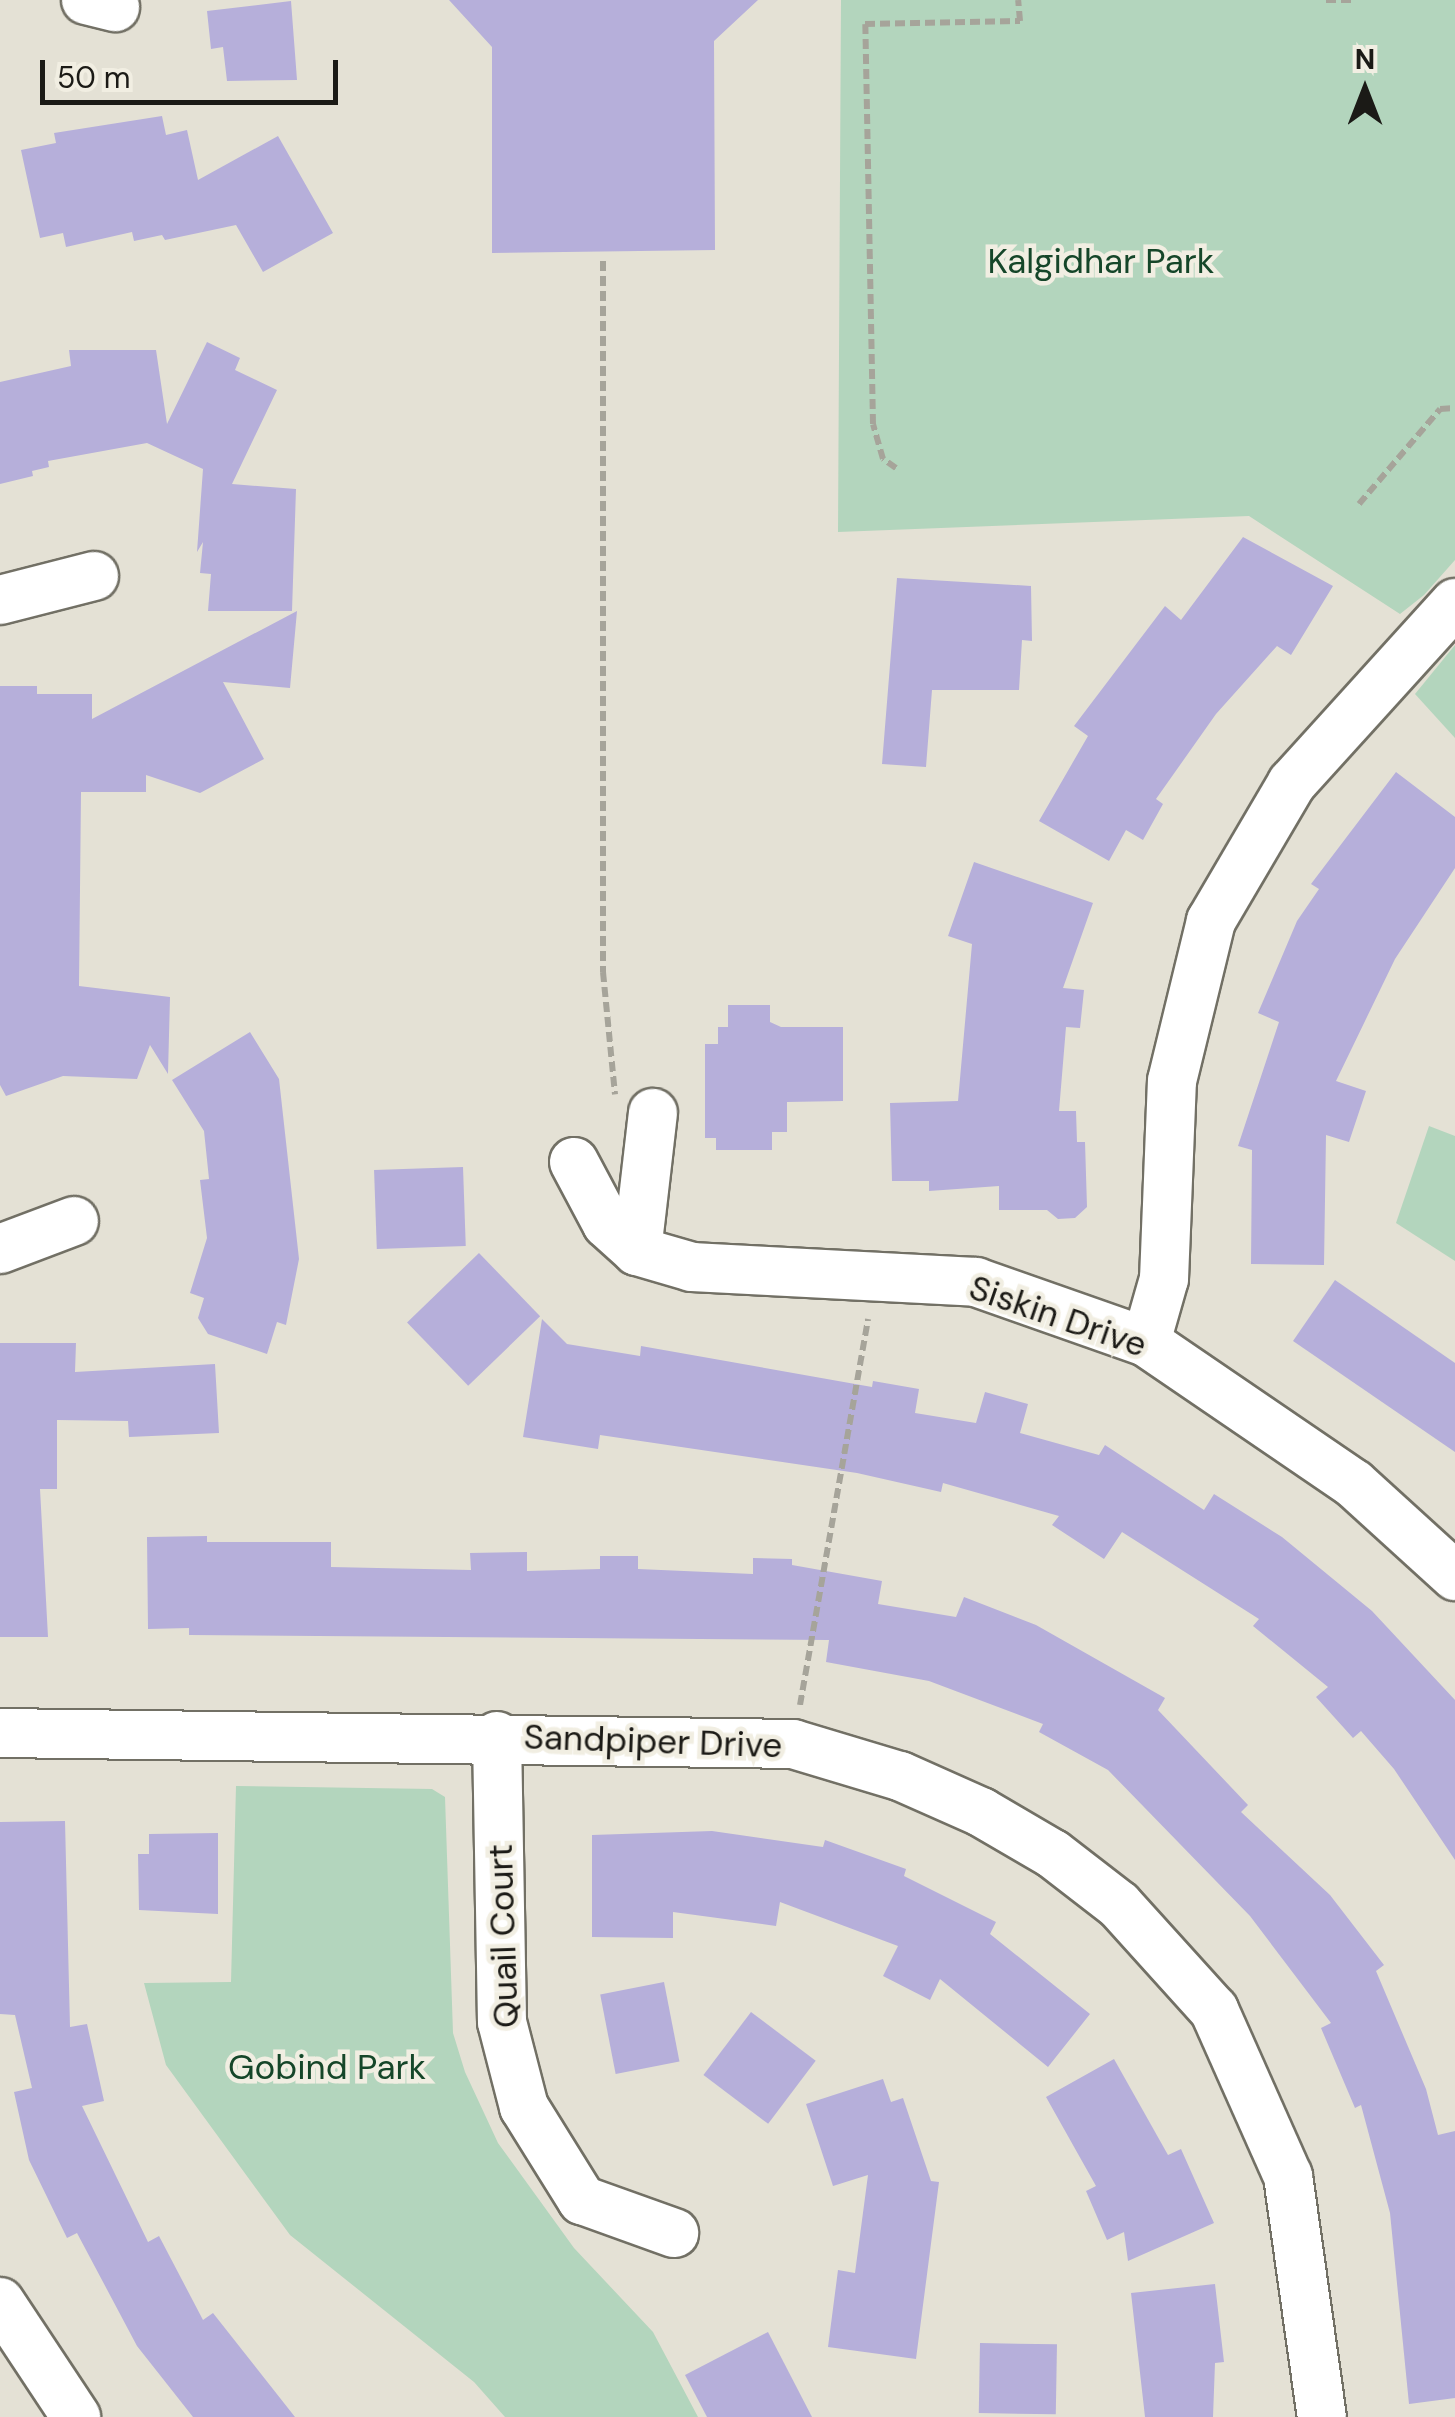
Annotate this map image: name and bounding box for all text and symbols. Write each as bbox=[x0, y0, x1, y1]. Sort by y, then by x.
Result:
scale bar bbox=[45, 40, 342, 102]
north arrow bbox=[1315, 40, 1415, 140]
text: N bbox=[1355, 41, 1375, 78]
text: 50 m bbox=[57, 58, 131, 97]
park label: Kalgidhar Park bbox=[988, 240, 1214, 282]
street label: Siskin Drive bbox=[964, 1266, 1152, 1366]
street label: Sandpiper Drive bbox=[523, 1716, 783, 1766]
street label: Quail Court bbox=[479, 1843, 527, 2029]
park label: Gobind Park bbox=[228, 2046, 426, 2088]

